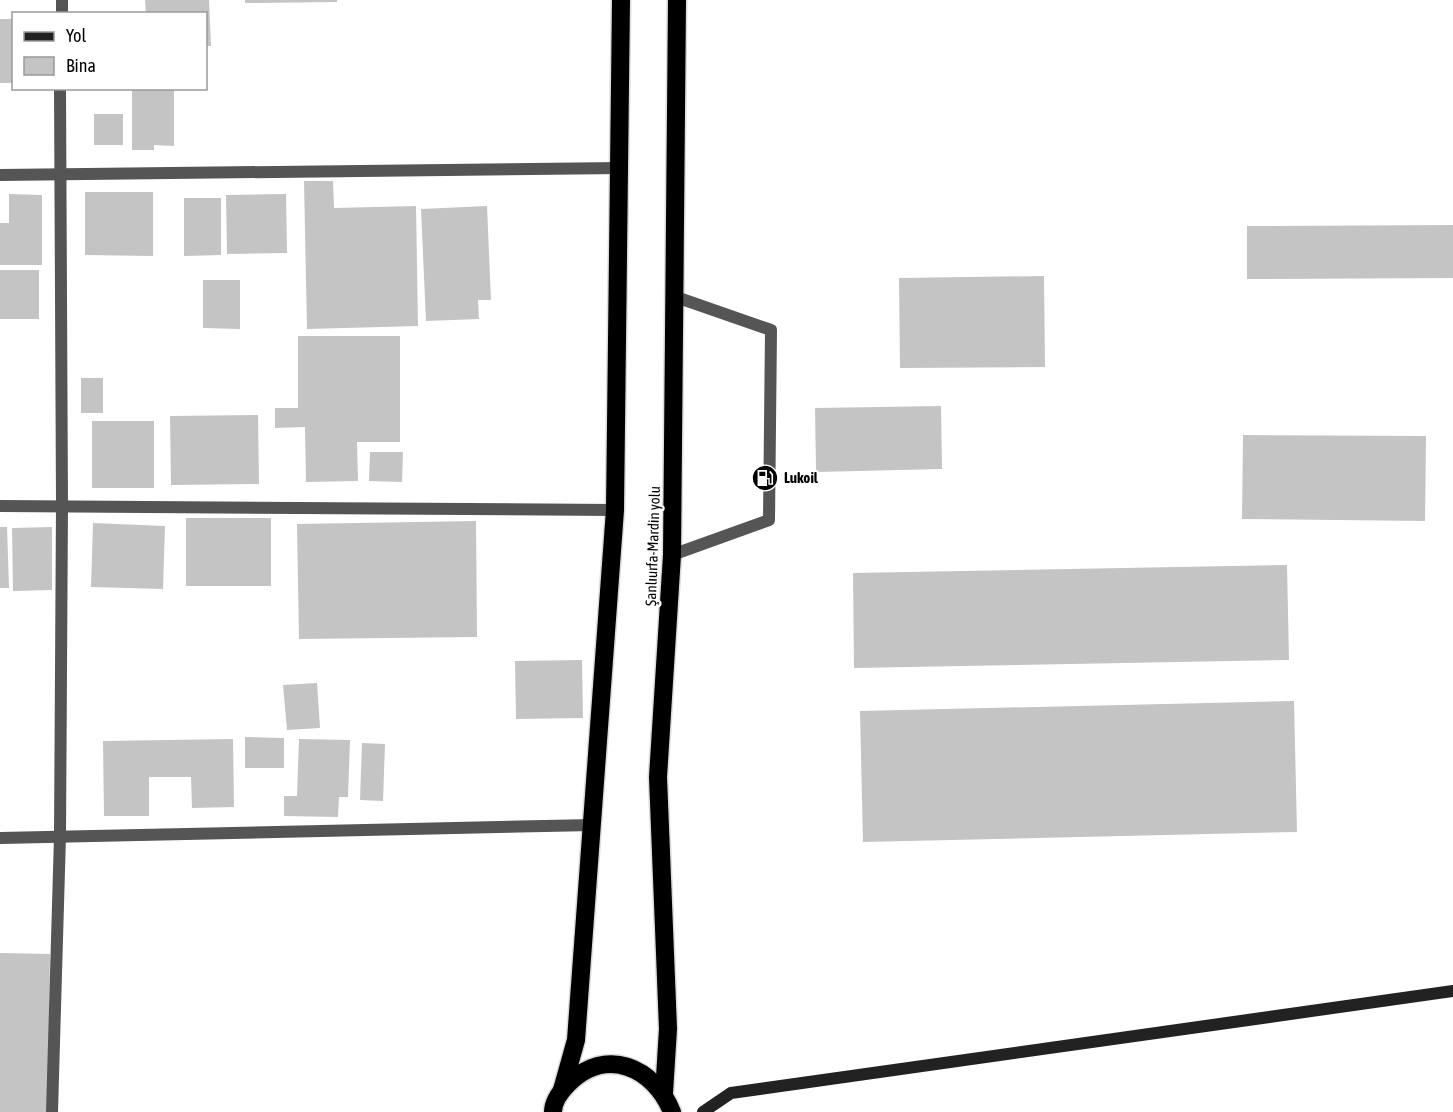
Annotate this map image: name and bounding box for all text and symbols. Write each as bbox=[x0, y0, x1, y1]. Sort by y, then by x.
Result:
legend bbox=[12, 12, 207, 90]
text: Yol bbox=[66, 25, 86, 46]
text: Bina bbox=[66, 55, 96, 76]
fuel station icon: Lukoil bbox=[750, 463, 780, 493]
place label: Lukoil bbox=[784, 469, 819, 486]
street label: Şanlıurfa-Mardin yolu bbox=[642, 486, 663, 606]

